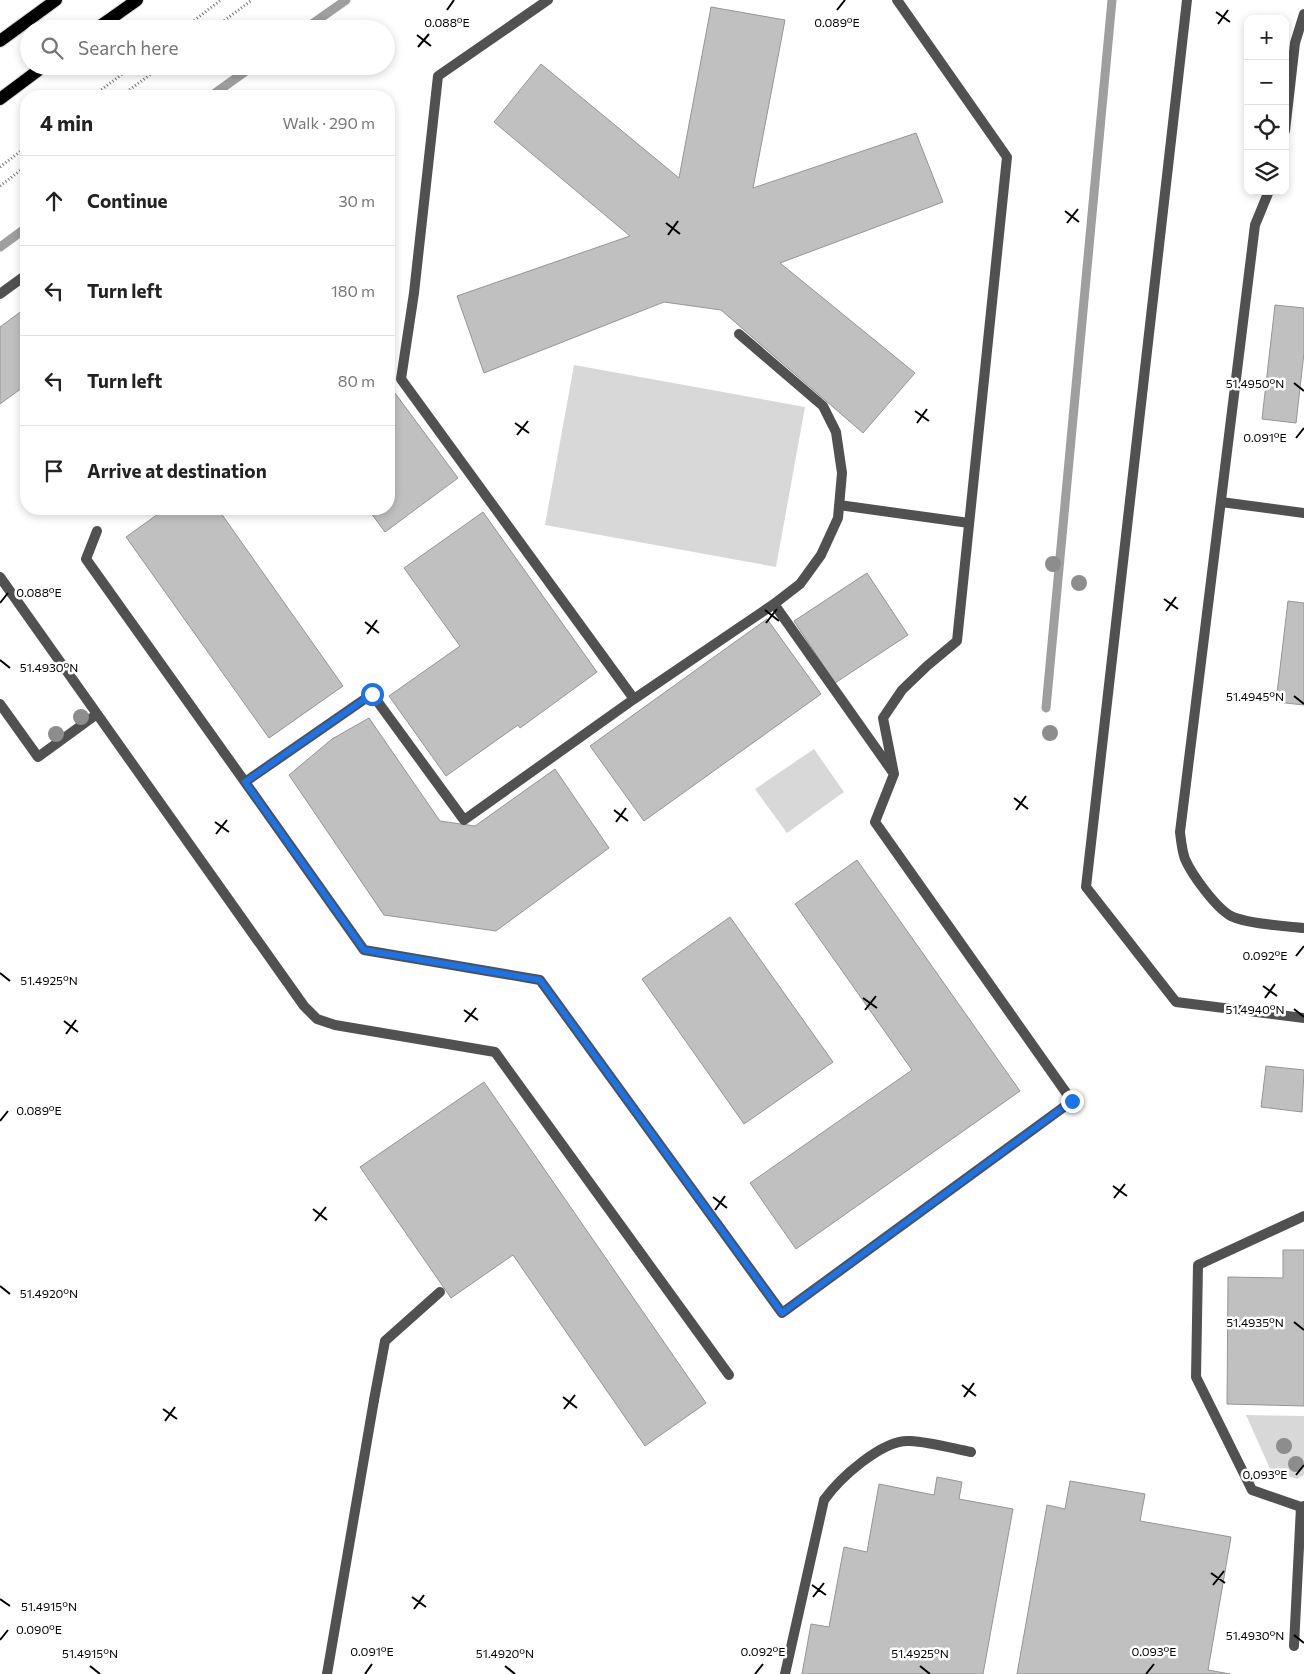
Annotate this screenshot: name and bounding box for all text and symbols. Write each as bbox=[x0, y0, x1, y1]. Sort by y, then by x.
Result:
text: 0.088°E bbox=[424, 15, 470, 29]
text: 0.089°E bbox=[814, 15, 860, 29]
map controls bbox=[1244, 15, 1289, 195]
button: + bbox=[1244, 15, 1289, 60]
search box bbox=[20, 20, 395, 75]
icon: search bbox=[38, 34, 66, 62]
text: Search here bbox=[78, 36, 178, 59]
button: − bbox=[1244, 60, 1289, 105]
button: locate bbox=[1244, 105, 1289, 150]
text: 4 min bbox=[40, 110, 93, 135]
text: Walk · 290 m bbox=[283, 113, 375, 132]
button: layers bbox=[1244, 150, 1289, 195]
icon: ahead bbox=[40, 187, 68, 215]
text: Continue bbox=[87, 189, 167, 212]
text: 30 m bbox=[338, 191, 375, 210]
icon: left bbox=[40, 277, 68, 305]
text: Turn left bbox=[87, 279, 162, 302]
text: 180 m bbox=[331, 281, 375, 300]
icon: left bbox=[40, 367, 68, 395]
text: Turn left bbox=[87, 369, 162, 392]
text: 80 m bbox=[338, 371, 375, 390]
text: 51.4950°N bbox=[1226, 376, 1284, 390]
text: 0.091°E bbox=[1243, 430, 1287, 444]
icon: arrive bbox=[40, 457, 68, 485]
text: Arrive at destination bbox=[87, 459, 267, 482]
text: 0.088°E bbox=[16, 585, 62, 599]
text: 51.4930°N bbox=[20, 660, 78, 674]
route start bbox=[361, 683, 384, 706]
text: 51.4945°N bbox=[1226, 689, 1284, 703]
text: 0.092°E bbox=[1243, 948, 1287, 962]
text: 51.4925°N bbox=[20, 973, 78, 987]
text: 51.4940°N bbox=[1226, 1002, 1284, 1016]
route end bbox=[1061, 1090, 1084, 1113]
text: 0.089°E bbox=[16, 1103, 62, 1117]
text: 51.4920°N bbox=[20, 1286, 78, 1300]
text: 51.4935°N bbox=[1226, 1315, 1284, 1329]
text: 0.093°E bbox=[1243, 1467, 1287, 1481]
text: 51.4915°N bbox=[21, 1599, 77, 1613]
text: 0.090°E bbox=[16, 1622, 62, 1636]
text: 51.4930°N bbox=[1226, 1628, 1284, 1642]
text: 0.091°E bbox=[350, 1644, 394, 1658]
text: 0.092°E bbox=[741, 1644, 785, 1658]
text: 0.093°E bbox=[1132, 1644, 1176, 1658]
text: 51.4915°N bbox=[62, 1646, 118, 1660]
text: 51.4920°N bbox=[476, 1646, 534, 1660]
text: 51.4925°N bbox=[891, 1646, 949, 1660]

